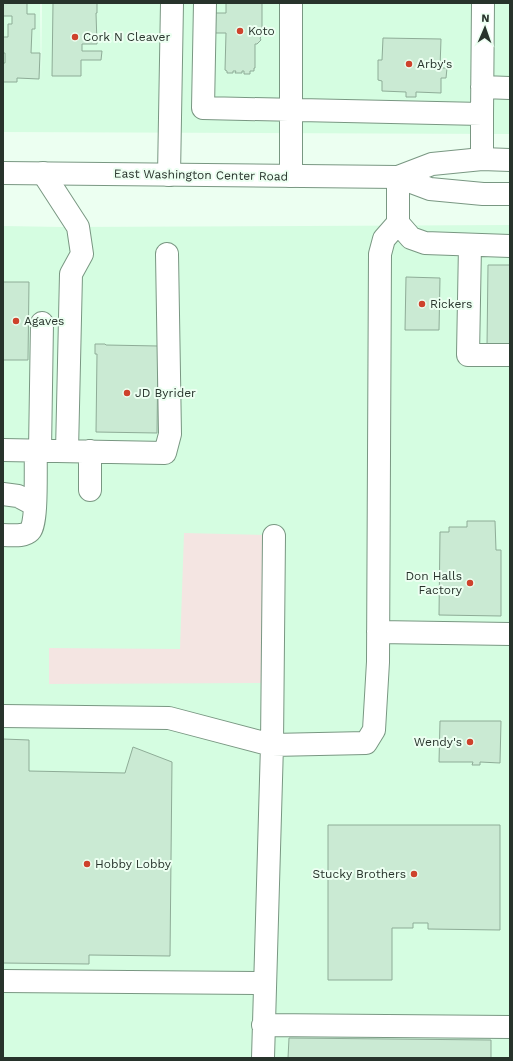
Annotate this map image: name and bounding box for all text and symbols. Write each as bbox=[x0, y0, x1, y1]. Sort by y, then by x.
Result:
north arrow bbox=[465, 8, 505, 48]
text: N bbox=[481, 12, 490, 25]
place label: Koto bbox=[248, 24, 275, 38]
marker: Koto bbox=[235, 26, 245, 36]
place label: Cork N Cleaver bbox=[83, 30, 170, 44]
marker: Cork N Cleaver bbox=[70, 32, 80, 42]
place label: Arby's bbox=[417, 57, 452, 71]
marker: Arby's bbox=[404, 59, 414, 69]
street label: East Washington Center Road bbox=[114, 166, 288, 184]
place label: Rickers bbox=[430, 297, 472, 311]
marker: Rickers bbox=[417, 299, 427, 309]
place label: Agaves bbox=[24, 314, 64, 328]
marker: Agaves bbox=[11, 316, 21, 326]
place label: JD Byrider bbox=[135, 386, 196, 400]
marker: JD Byrider bbox=[122, 388, 132, 398]
place label: Don Halls Factory bbox=[405, 569, 463, 597]
marker: Don Halls Factory bbox=[465, 578, 475, 588]
place label: Wendy's bbox=[414, 735, 462, 749]
marker: Wendy's bbox=[465, 737, 475, 747]
place label: Hobby Lobby bbox=[95, 857, 172, 871]
marker: Hobby Lobby bbox=[82, 859, 92, 869]
place label: Stucky Brothers bbox=[312, 867, 406, 881]
marker: Stucky Brothers bbox=[409, 869, 419, 879]

